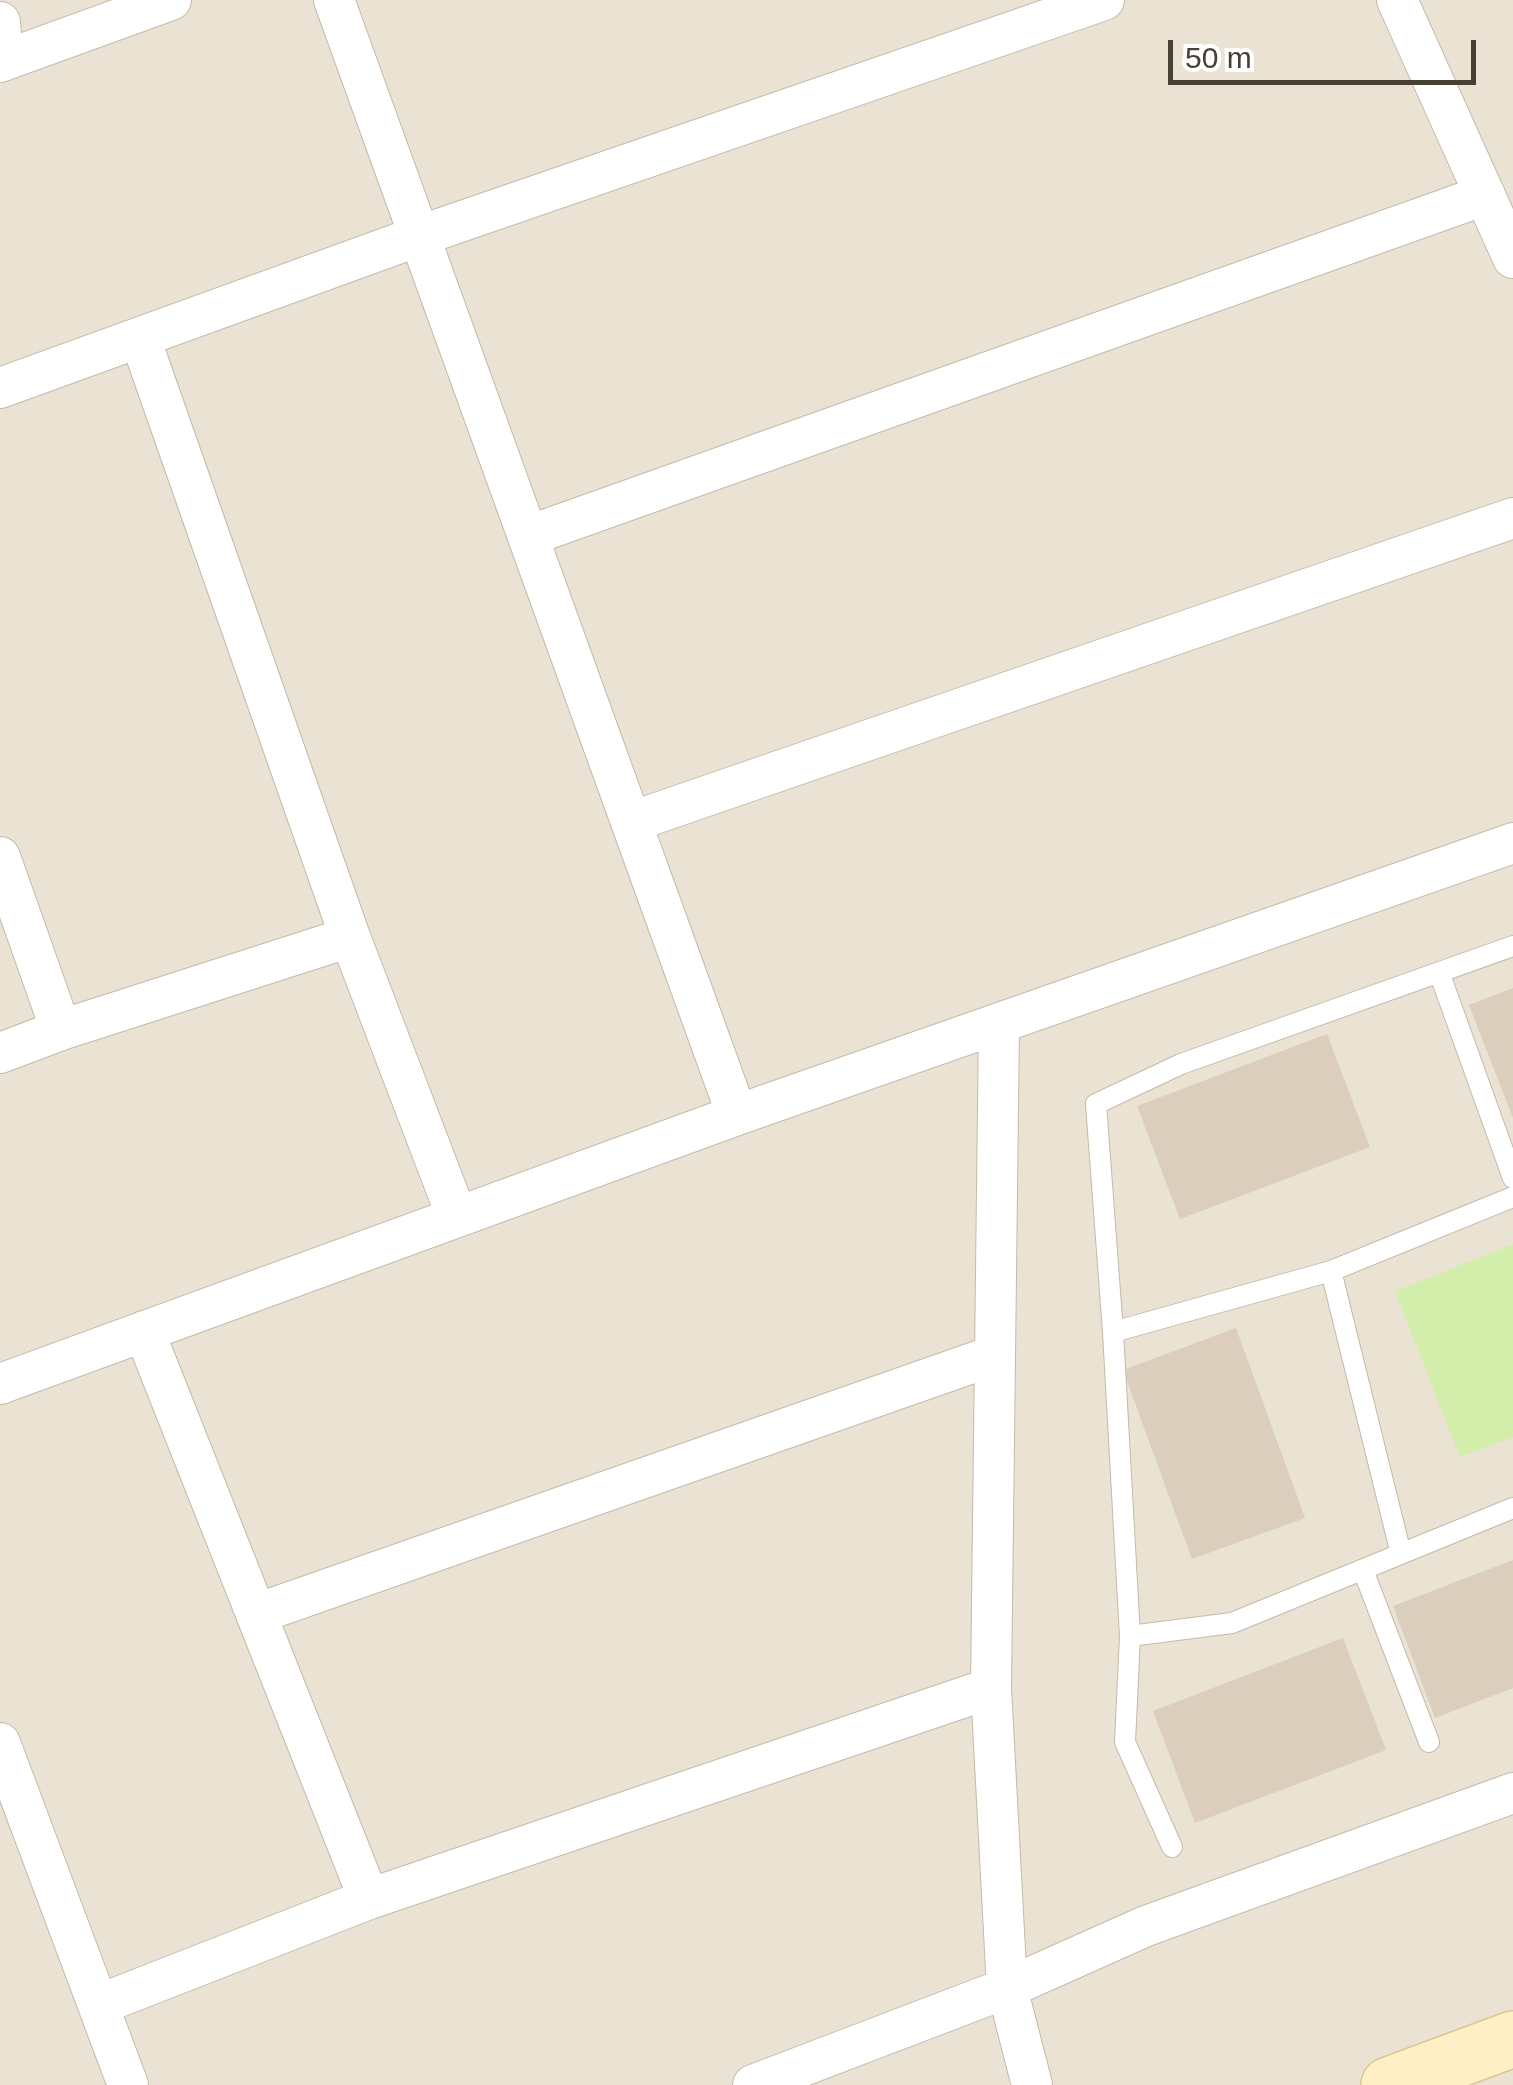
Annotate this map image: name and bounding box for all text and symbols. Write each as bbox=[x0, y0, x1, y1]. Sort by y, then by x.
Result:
scale bar bbox=[1173, 20, 1480, 82]
text: 50 m bbox=[1185, 41, 1252, 74]

